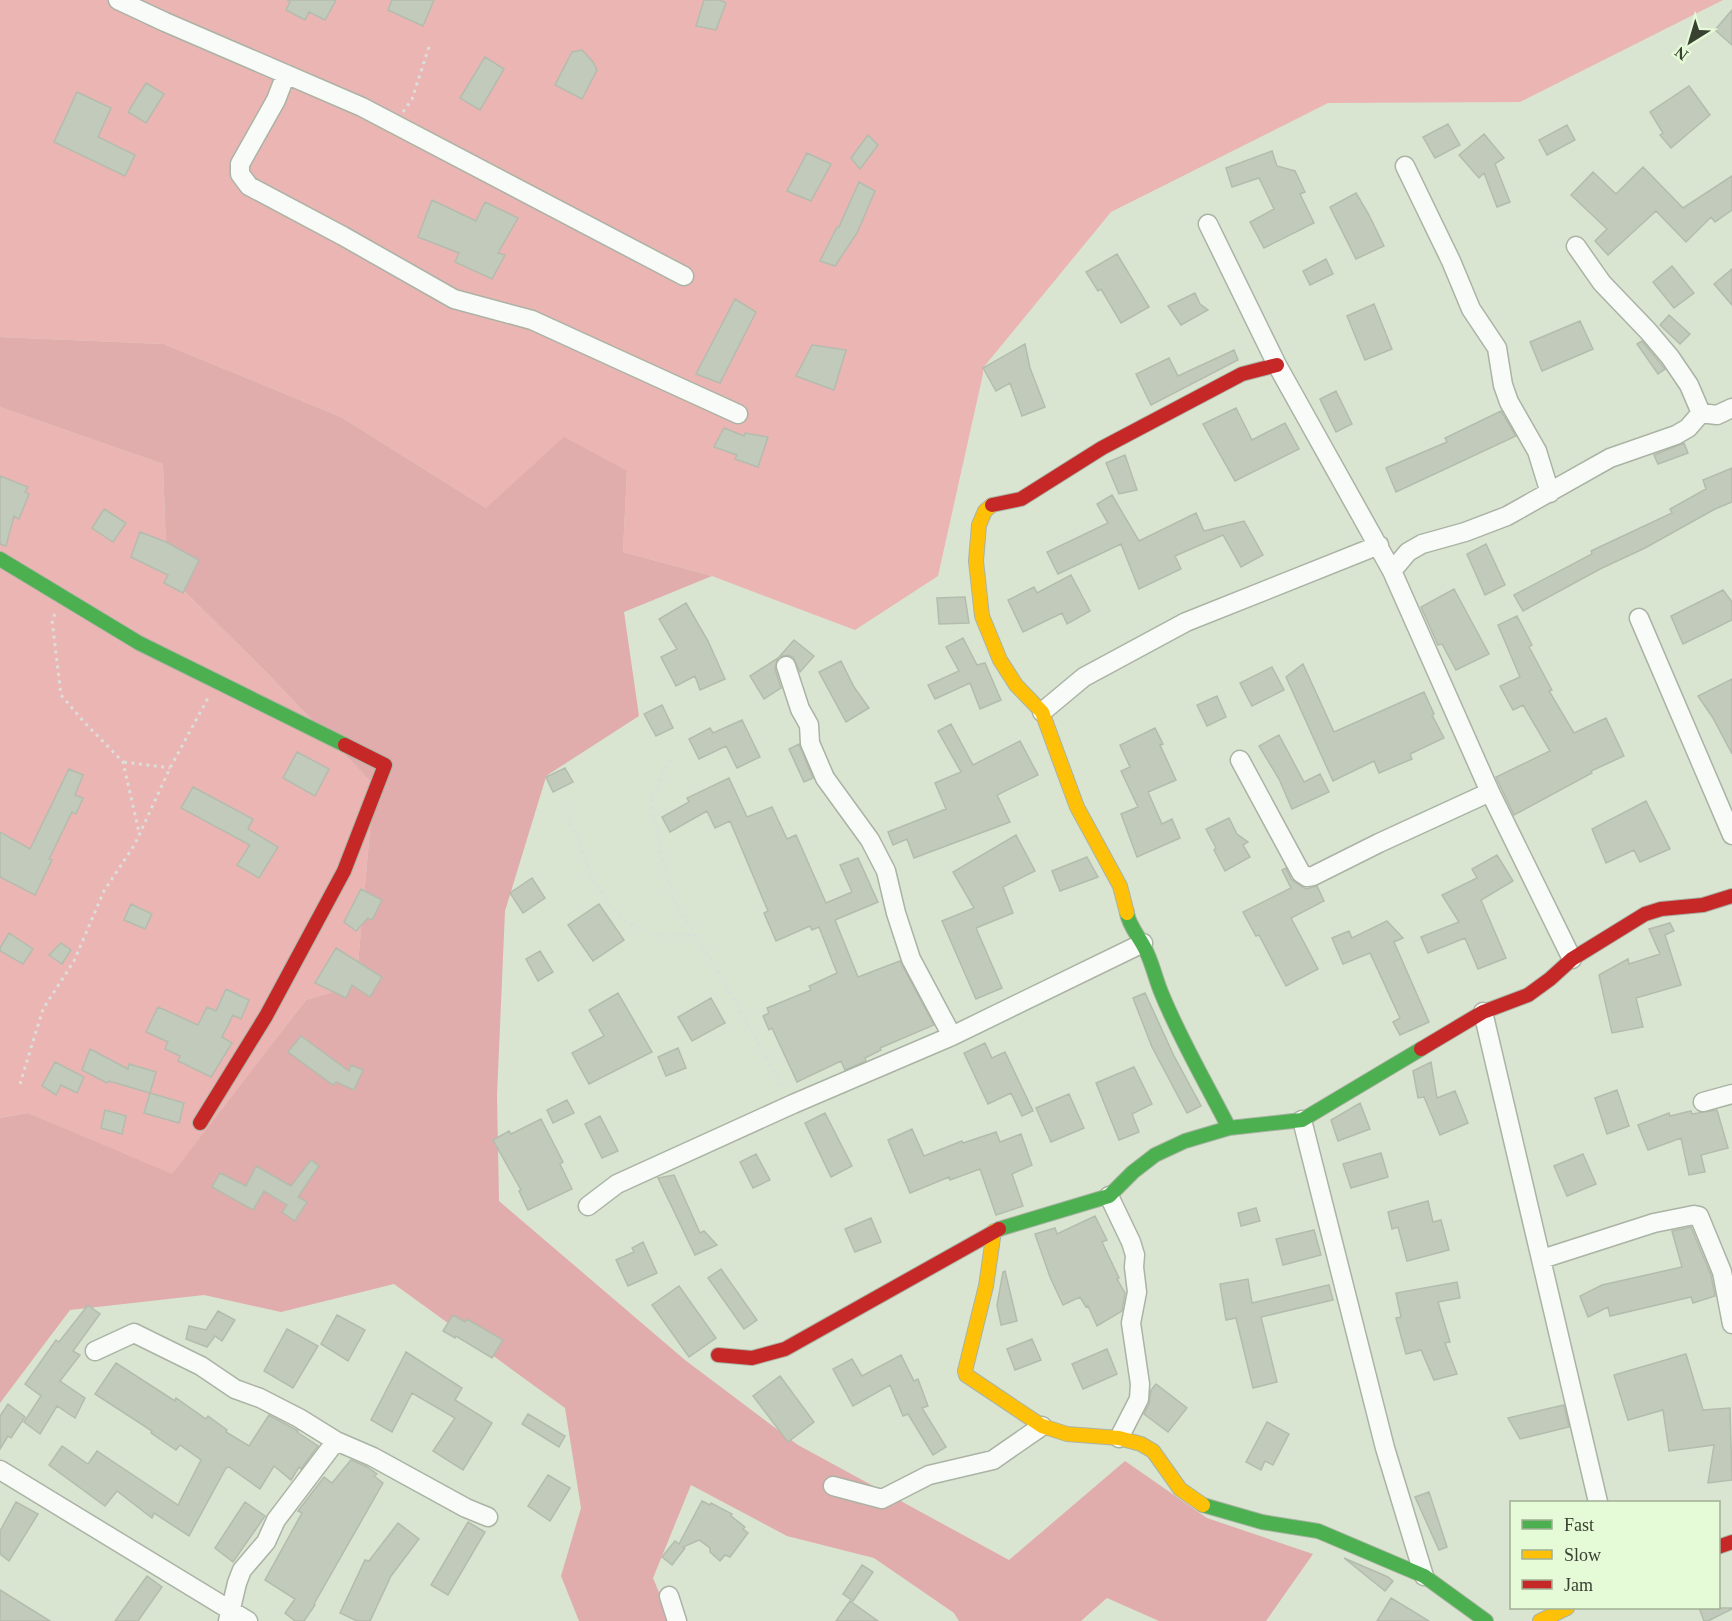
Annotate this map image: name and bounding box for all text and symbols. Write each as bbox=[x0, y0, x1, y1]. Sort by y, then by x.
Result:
north arrow bbox=[1660, 12, 1720, 72]
text: N bbox=[1671, 43, 1691, 64]
legend bbox=[1510, 1501, 1720, 1609]
text: Fast bbox=[1564, 1515, 1594, 1535]
text: Slow bbox=[1564, 1545, 1601, 1565]
text: Jam bbox=[1564, 1575, 1593, 1595]

